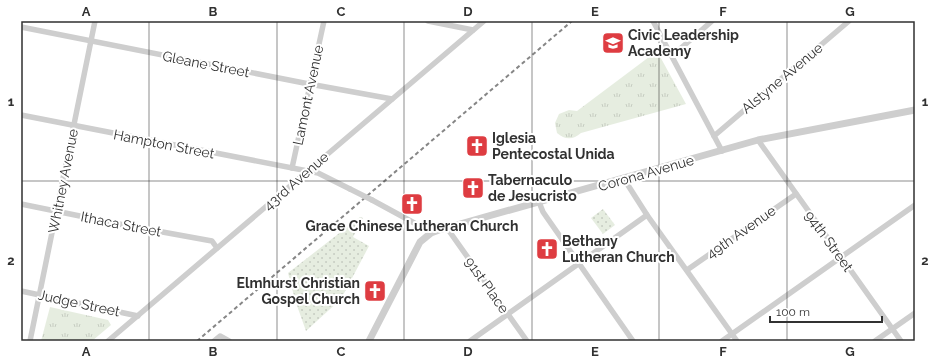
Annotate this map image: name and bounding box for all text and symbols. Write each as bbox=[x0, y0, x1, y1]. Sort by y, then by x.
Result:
text: A bbox=[82, 4, 91, 19]
text: B bbox=[209, 4, 218, 19]
text: C bbox=[337, 4, 346, 19]
text: D bbox=[463, 4, 473, 19]
text: E bbox=[591, 4, 599, 19]
text: F bbox=[719, 4, 727, 19]
text: G bbox=[845, 4, 855, 19]
place label: Civic Leadership Academy bbox=[628, 27, 739, 59]
school or university icon: Civic Leadership Academy bbox=[600, 30, 626, 56]
street label: Alstyne Avenue bbox=[738, 39, 826, 117]
street label: Lamont Avenue bbox=[290, 43, 326, 147]
street label: Gleane Street bbox=[161, 48, 251, 80]
text: 1 bbox=[8, 94, 15, 109]
text: 1 bbox=[922, 94, 929, 109]
street label: Hampton Street bbox=[112, 126, 216, 162]
street label: Whitney Avenue bbox=[45, 127, 81, 235]
place label: Iglesia Pentecostal Unida bbox=[492, 130, 615, 162]
church icon: Iglesia Pentecostal Unida bbox=[464, 133, 490, 159]
street label: 43rd Avenue bbox=[260, 148, 332, 214]
street label: Corona Avenue bbox=[596, 152, 696, 194]
place label: Tabernaculo de Jesucristo bbox=[488, 172, 577, 204]
church icon: Tabernaculo de Jesucristo bbox=[460, 175, 486, 201]
church icon: Grace Chinese Lutheran Church bbox=[399, 191, 425, 217]
street label: 49th Avenue bbox=[703, 202, 779, 262]
street label: Ithaca Street bbox=[79, 208, 163, 240]
street label: 94th Street bbox=[802, 208, 857, 275]
place label: Grace Chinese Lutheran Church bbox=[306, 218, 518, 234]
place label: Bethany Lutheran Church bbox=[562, 233, 675, 265]
church icon: Bethany Lutheran Church bbox=[534, 236, 560, 262]
text: 2 bbox=[7, 253, 15, 268]
text: 2 bbox=[921, 253, 929, 268]
street label: 91st Place bbox=[462, 254, 512, 316]
place label: Elmhurst Christian Gospel Church bbox=[237, 275, 360, 307]
church icon: Elmhurst Christian Gospel Church bbox=[362, 278, 388, 304]
street label: Judge Street bbox=[37, 287, 122, 320]
scale bar bbox=[770, 298, 882, 324]
text: 100 m bbox=[776, 305, 810, 319]
text: A bbox=[82, 344, 91, 359]
text: B bbox=[209, 344, 218, 359]
text: C bbox=[337, 344, 346, 359]
text: D bbox=[463, 344, 473, 359]
text: E bbox=[591, 344, 599, 359]
text: F bbox=[719, 344, 727, 359]
text: G bbox=[845, 344, 855, 359]

